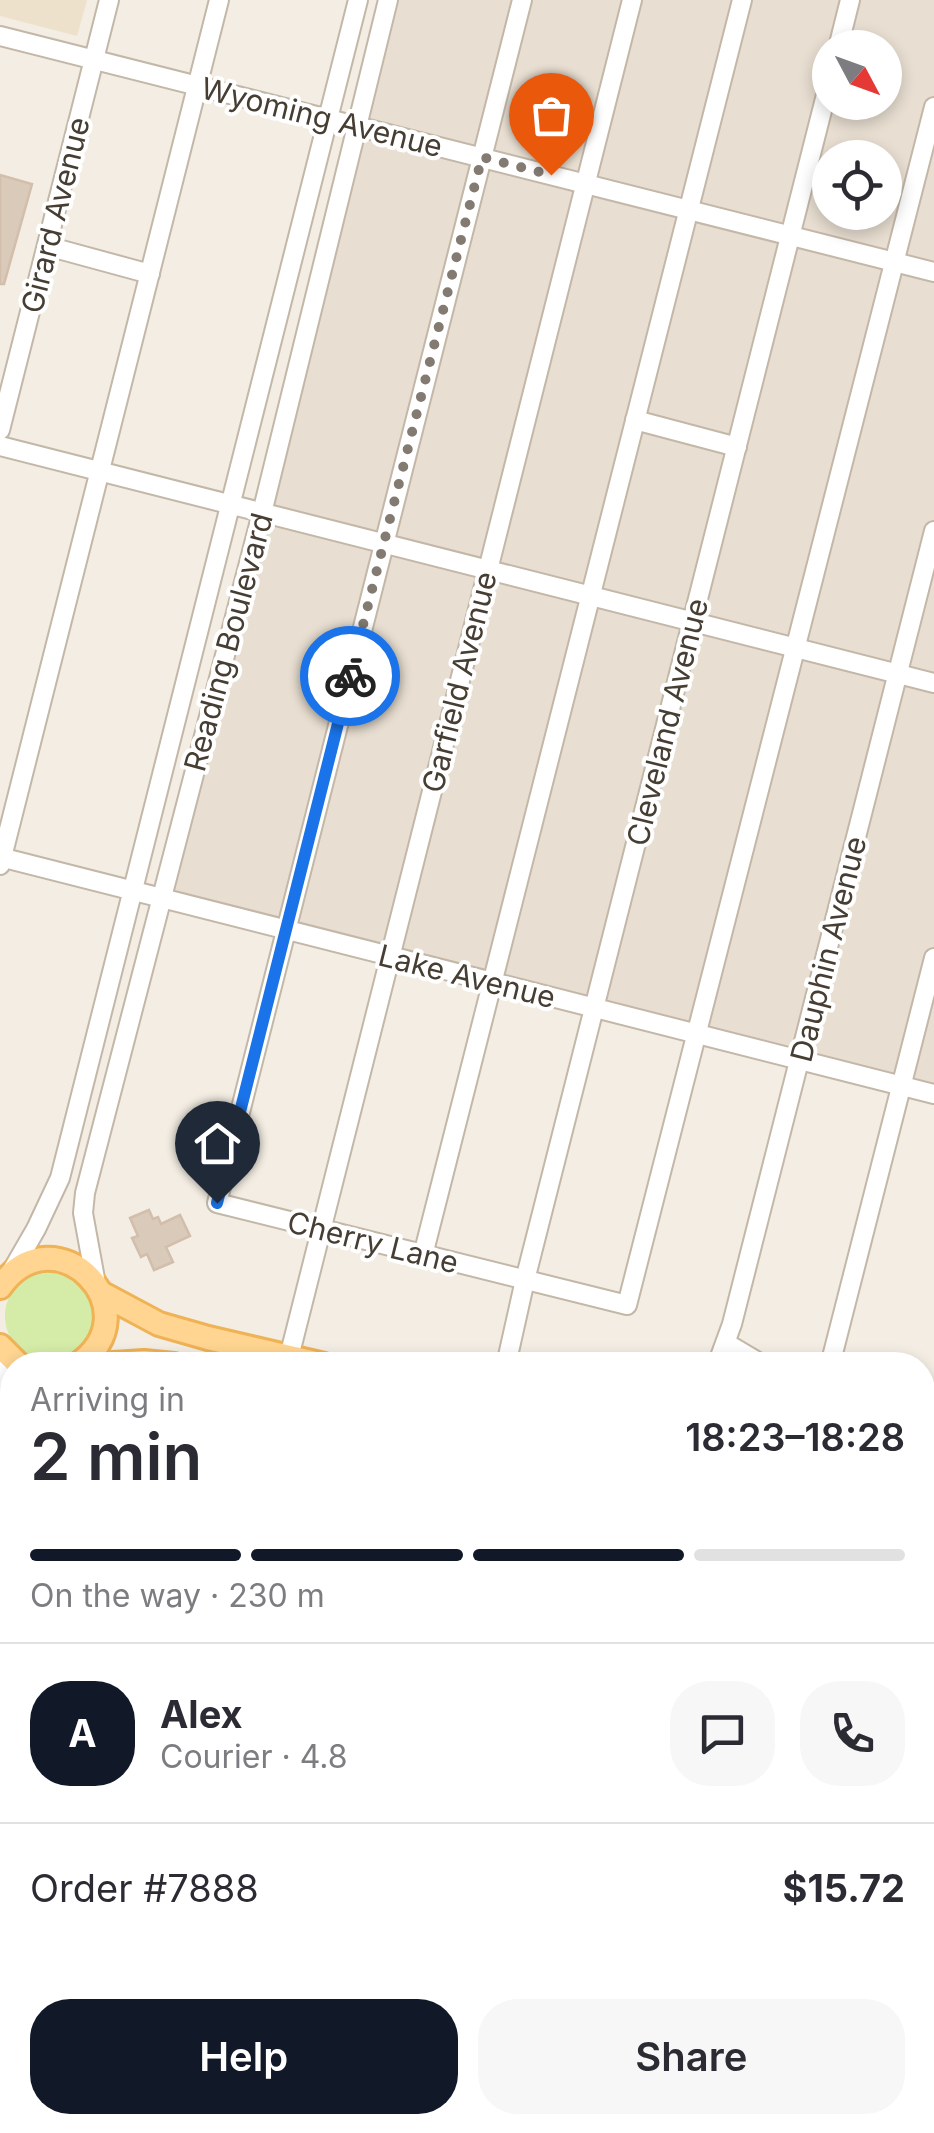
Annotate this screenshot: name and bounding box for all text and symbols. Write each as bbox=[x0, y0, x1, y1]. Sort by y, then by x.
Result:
north arrow bbox=[812, 30, 902, 120]
map controls bbox=[812, 30, 902, 230]
street label: Wyoming Avenue bbox=[198, 70, 446, 164]
pin bbox=[509, 73, 594, 176]
icon: bag bbox=[524, 88, 579, 143]
street label: Girard Avenue bbox=[13, 113, 97, 317]
button: locate bbox=[812, 140, 902, 230]
street label: Reading Boulevard bbox=[176, 509, 280, 775]
street label: Garfield Avenue bbox=[414, 568, 504, 796]
street label: Cleveland Avenue bbox=[619, 594, 715, 850]
courier bbox=[300, 626, 400, 726]
icon: bike bbox=[323, 649, 378, 704]
street label: Dauphin Avenue bbox=[783, 833, 873, 1065]
street label: Lake Avenue bbox=[375, 937, 559, 1015]
pin bbox=[175, 1101, 260, 1204]
icon: home bbox=[190, 1116, 245, 1171]
street label: Cherry Lane bbox=[284, 1203, 462, 1281]
text: Arriving in bbox=[30, 1380, 185, 1419]
text: 18:23–18:28 bbox=[685, 1414, 905, 1460]
text: 2 min bbox=[30, 1417, 202, 1496]
text: On the way · 230 m bbox=[30, 1576, 325, 1615]
button: chat bbox=[670, 1681, 775, 1786]
button: phone bbox=[800, 1681, 905, 1786]
text: Alex bbox=[160, 1691, 243, 1737]
text: A bbox=[68, 1710, 97, 1756]
text: Courier · 4.8 bbox=[160, 1737, 348, 1776]
text: Order #7888 bbox=[30, 1865, 259, 1911]
text: $15.72 bbox=[783, 1865, 905, 1911]
button: Help bbox=[30, 1999, 458, 2114]
button: Share bbox=[478, 1999, 905, 2114]

